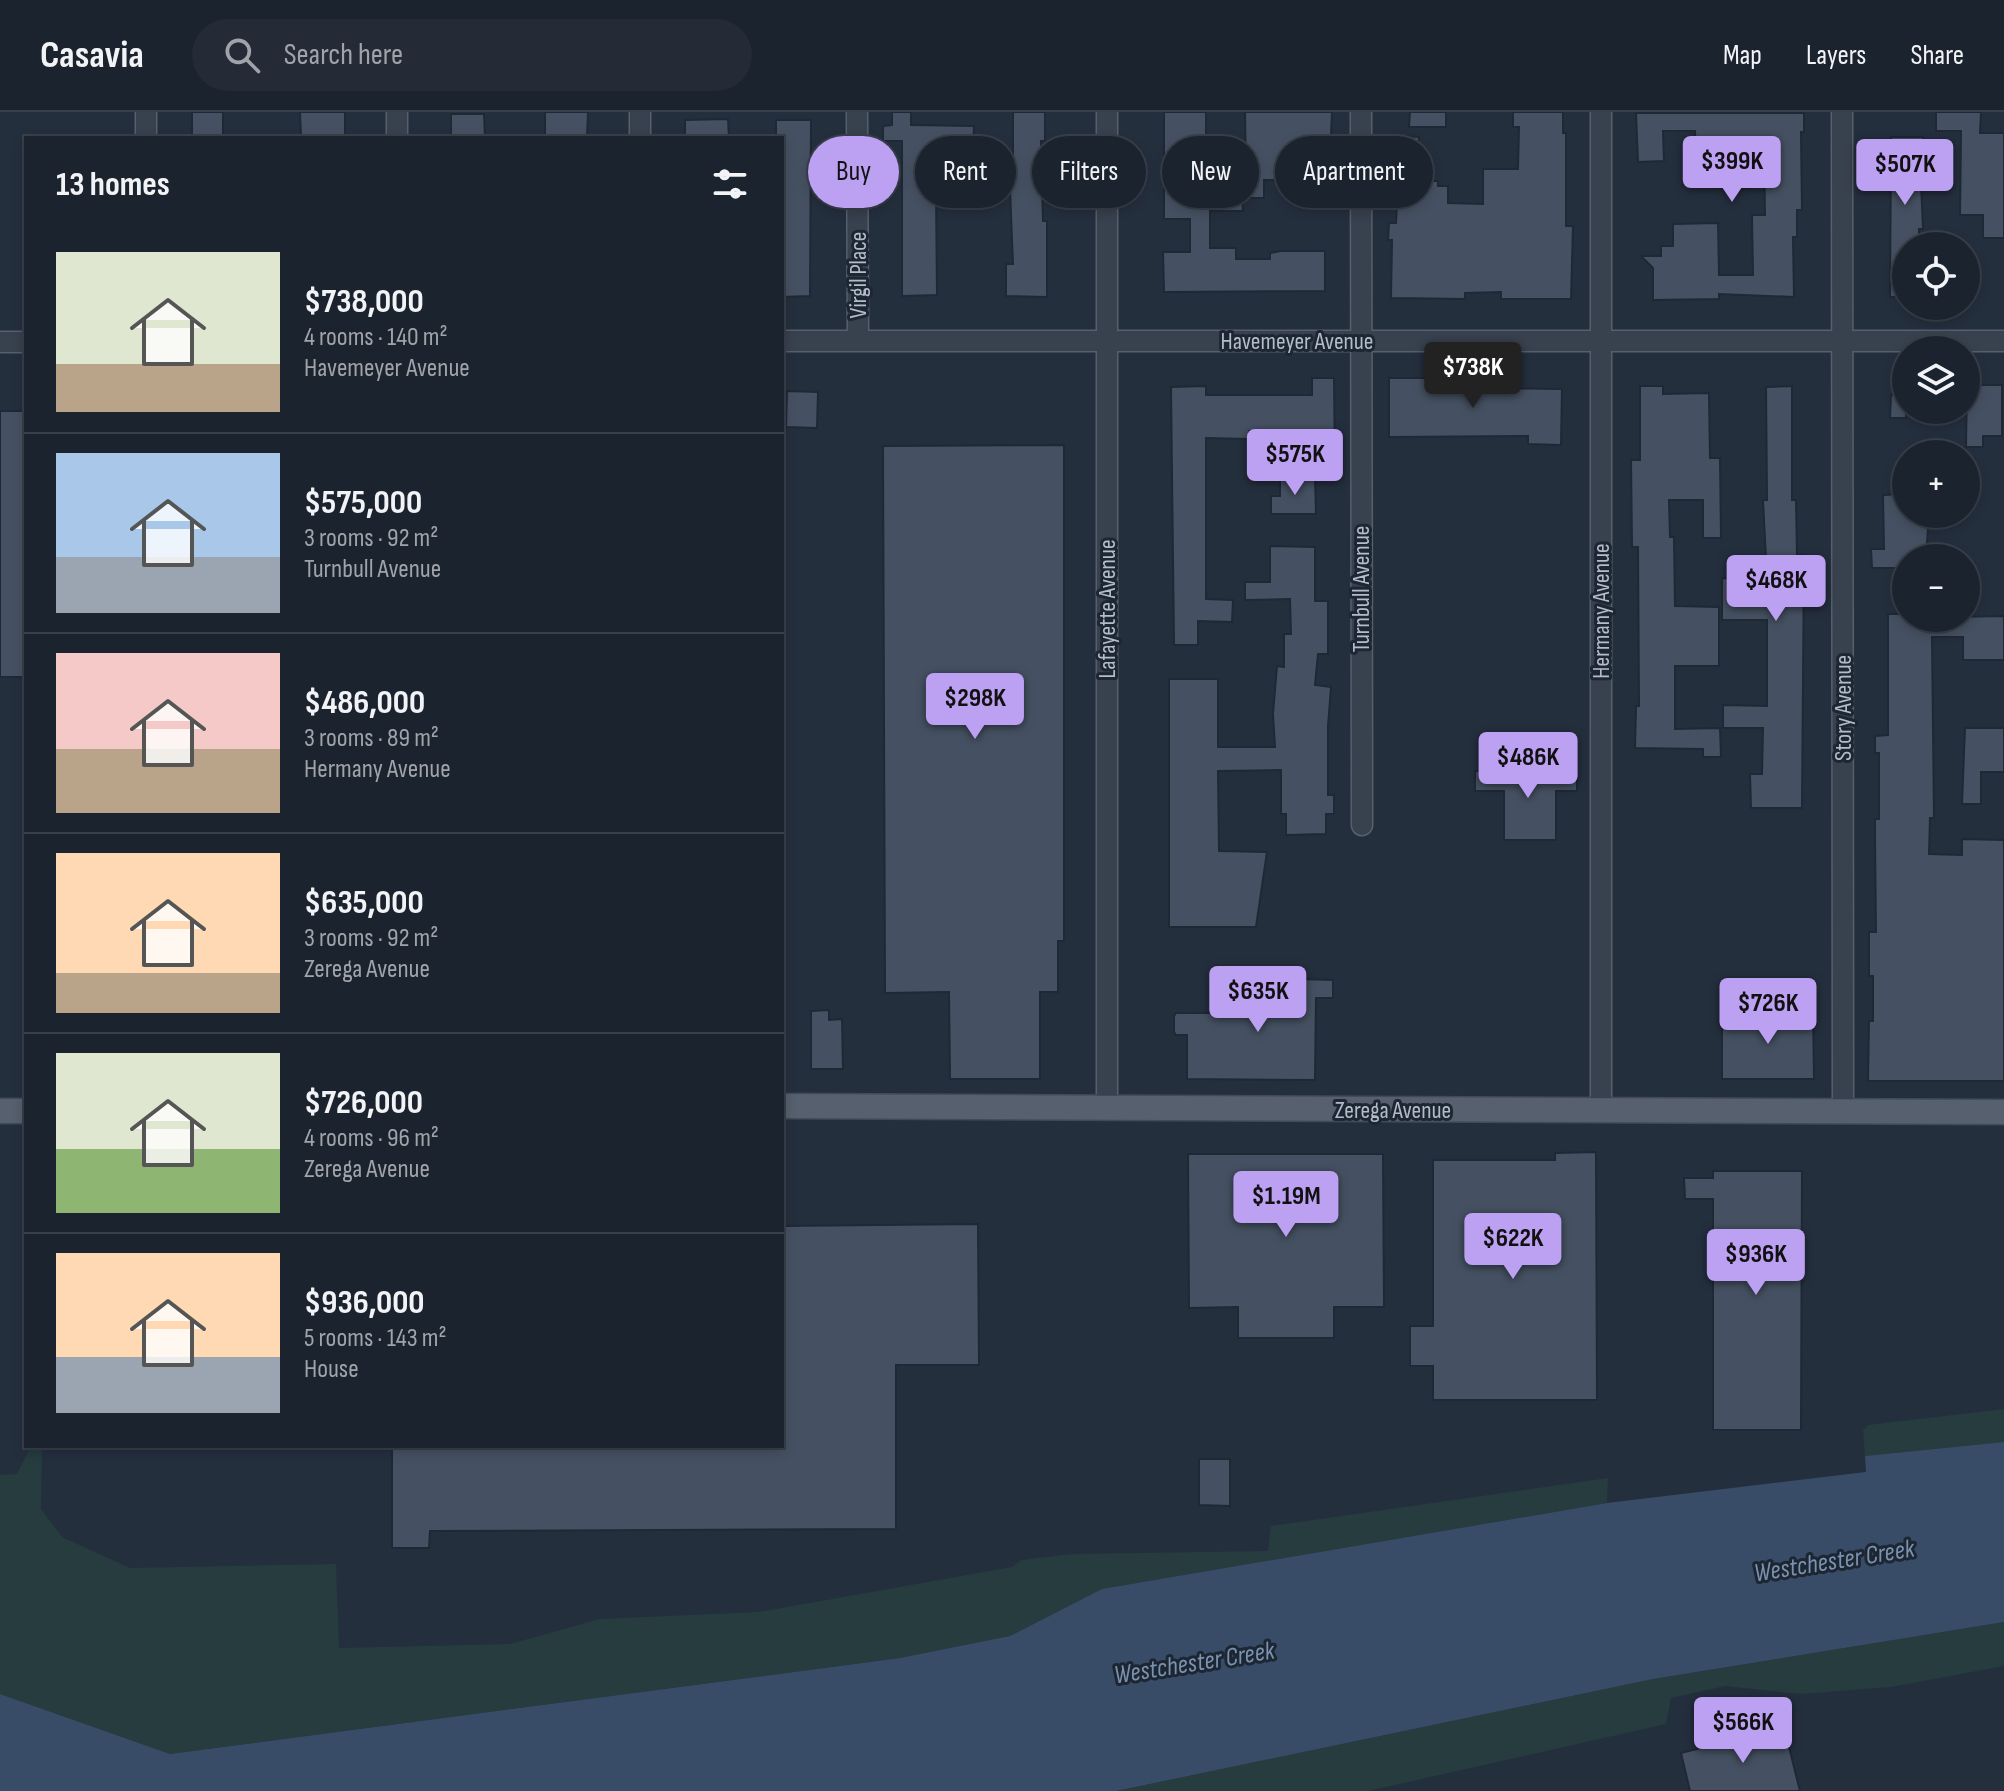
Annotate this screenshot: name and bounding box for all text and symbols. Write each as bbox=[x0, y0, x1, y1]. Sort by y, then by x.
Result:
search box bbox=[192, 19, 752, 91]
text: Casavia bbox=[40, 33, 144, 78]
icon: search bbox=[220, 33, 264, 77]
text: Search here bbox=[284, 37, 403, 73]
text: Map bbox=[1723, 39, 1762, 72]
text: Layers bbox=[1806, 39, 1866, 72]
text: Share bbox=[1910, 39, 1964, 72]
chip: Buy bbox=[808, 136, 899, 208]
chip: Rent bbox=[915, 136, 1016, 208]
chip: Filters bbox=[1032, 136, 1146, 208]
chip: New bbox=[1162, 136, 1259, 208]
chip: Apartment bbox=[1275, 136, 1433, 208]
pin: $399K bbox=[1676, 136, 1788, 204]
pin: $507K bbox=[1849, 139, 1961, 207]
text: $399K bbox=[1701, 146, 1763, 177]
text: $507K bbox=[1874, 149, 1936, 180]
icon: filters bbox=[708, 162, 752, 206]
text: 13 homes bbox=[56, 164, 170, 205]
street label: Virgil Place bbox=[844, 232, 873, 318]
map controls bbox=[1892, 232, 1980, 632]
button: locate bbox=[1892, 232, 1980, 320]
text: $738,000 bbox=[304, 281, 424, 322]
icon: home bbox=[120, 284, 216, 380]
text: 4 rooms · 140 m² bbox=[304, 322, 448, 353]
street label: Havemeyer Avenue bbox=[1221, 327, 1374, 356]
button: layers bbox=[1892, 336, 1980, 424]
pin: $738K bbox=[1417, 342, 1529, 410]
text: $738K bbox=[1442, 352, 1504, 383]
text: Havemeyer Avenue bbox=[304, 353, 470, 384]
pin: $575K bbox=[1239, 429, 1351, 497]
text: $575K bbox=[1265, 439, 1325, 470]
button: + bbox=[1892, 440, 1980, 528]
text: $575,000 bbox=[304, 482, 422, 523]
icon: home bbox=[120, 485, 216, 581]
text: 3 rooms · 92 m² bbox=[304, 523, 438, 554]
street label: Turnbull Avenue bbox=[1347, 526, 1376, 652]
street label: Lafayette Avenue bbox=[1093, 539, 1122, 679]
street label: Hermany Avenue bbox=[1587, 543, 1616, 679]
button: − bbox=[1892, 544, 1980, 632]
text: Turnbull Avenue bbox=[304, 554, 441, 585]
pin: $468K bbox=[1720, 555, 1832, 623]
text: $468K bbox=[1745, 565, 1807, 596]
street label: Story Avenue bbox=[1829, 655, 1858, 761]
pin: $298K bbox=[919, 673, 1031, 741]
text: $486,000 bbox=[304, 682, 425, 723]
text: $298K bbox=[944, 683, 1006, 714]
icon: home bbox=[120, 685, 216, 781]
text: 3 rooms · 89 m² bbox=[304, 723, 439, 754]
pin: $486K bbox=[1472, 732, 1584, 800]
text: $486K bbox=[1497, 742, 1559, 773]
text: Hermany Avenue bbox=[304, 754, 451, 785]
text: $635,000 bbox=[304, 882, 424, 923]
icon: home bbox=[120, 885, 216, 981]
text: 3 rooms · 92 m² bbox=[304, 923, 438, 954]
text: Zerega Avenue bbox=[304, 954, 430, 985]
pin: $635K bbox=[1202, 966, 1314, 1034]
text: $635K bbox=[1227, 976, 1289, 1007]
pin: $726K bbox=[1712, 978, 1824, 1046]
text: $726K bbox=[1737, 988, 1799, 1019]
text: $726,000 bbox=[304, 1082, 423, 1123]
icon: home bbox=[120, 1085, 216, 1181]
street label: Zerega Avenue bbox=[1335, 1096, 1451, 1125]
text: 4 rooms · 96 m² bbox=[304, 1123, 439, 1154]
text: Zerega Avenue bbox=[304, 1154, 430, 1185]
pin: $1.19M bbox=[1221, 1171, 1351, 1239]
text: $1.19M bbox=[1251, 1181, 1321, 1212]
pin: $622K bbox=[1457, 1213, 1569, 1281]
text: $622K bbox=[1482, 1223, 1544, 1254]
pin: $936K bbox=[1700, 1229, 1812, 1297]
text: $936K bbox=[1725, 1239, 1787, 1270]
text: $936,000 bbox=[304, 1282, 425, 1323]
icon: home bbox=[120, 1285, 216, 1381]
text: 5 rooms · 143 m² bbox=[304, 1323, 447, 1354]
text: House bbox=[304, 1354, 359, 1385]
water label: Westchester Creek bbox=[1752, 1533, 1918, 1589]
water label: Westchester Creek bbox=[1112, 1635, 1278, 1691]
pin: $566K bbox=[1687, 1697, 1799, 1765]
text: $566K bbox=[1712, 1707, 1774, 1738]

